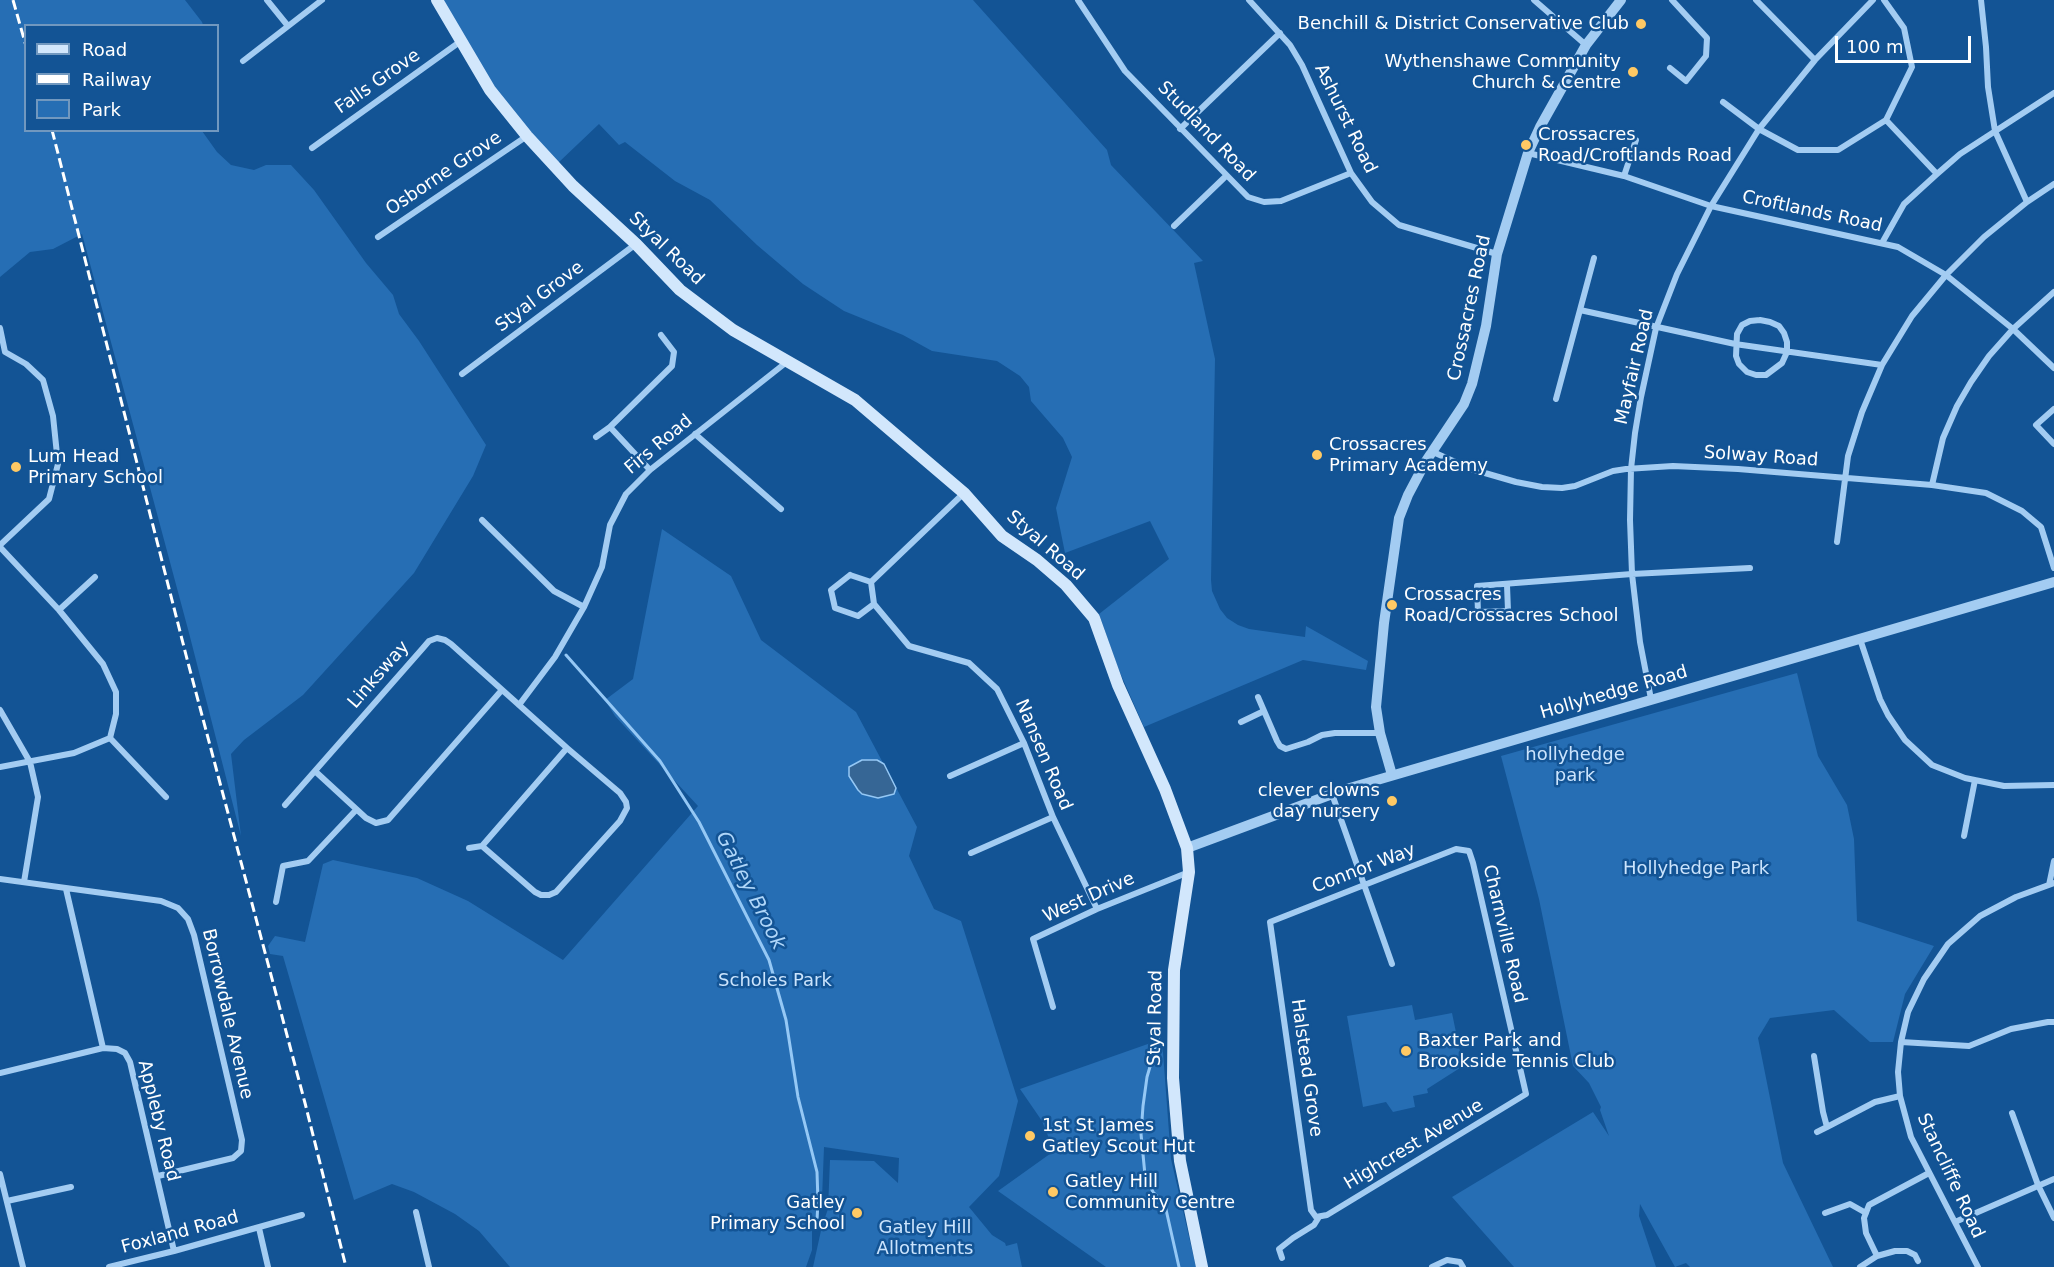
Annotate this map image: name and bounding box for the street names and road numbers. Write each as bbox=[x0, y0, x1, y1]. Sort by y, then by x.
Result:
street label: Falls Grove bbox=[331, 45, 425, 119]
street label: Ashurst Road bbox=[1309, 61, 1381, 177]
street label: Studland Road bbox=[1153, 77, 1259, 187]
street label: Osborne Grove bbox=[382, 127, 506, 221]
street label: Croftlands Road bbox=[1740, 187, 1884, 237]
street label: Styal Road bbox=[624, 208, 708, 290]
street label: Crossacres Road bbox=[1444, 233, 1496, 383]
street label: Styal Grove bbox=[492, 257, 588, 337]
street label: Mayfair Road bbox=[1611, 307, 1659, 427]
street label: Firs Road bbox=[621, 410, 697, 480]
street label: Solway Road bbox=[1703, 442, 1819, 472]
street label: Styal Road bbox=[1002, 506, 1088, 586]
street label: Linksway bbox=[344, 637, 414, 713]
street label: Hollyhedge Road bbox=[1538, 662, 1690, 724]
street label: Nansen Road bbox=[1010, 696, 1076, 814]
street label: Connor Way bbox=[1309, 839, 1419, 899]
street label: Charnville Road bbox=[1478, 863, 1530, 1005]
street label: West Drive bbox=[1040, 868, 1138, 928]
street label: Borrowdale Avenue bbox=[197, 927, 257, 1101]
street label: Styal Road bbox=[1144, 970, 1168, 1066]
street label: Halstead Grove bbox=[1286, 998, 1326, 1138]
street label: Appleby Road bbox=[132, 1058, 184, 1184]
street label: Highcrest Avenue bbox=[1341, 1095, 1487, 1195]
street label: Stancliffe Road bbox=[1912, 1110, 1988, 1242]
street label: Foxland Road bbox=[119, 1207, 241, 1259]

